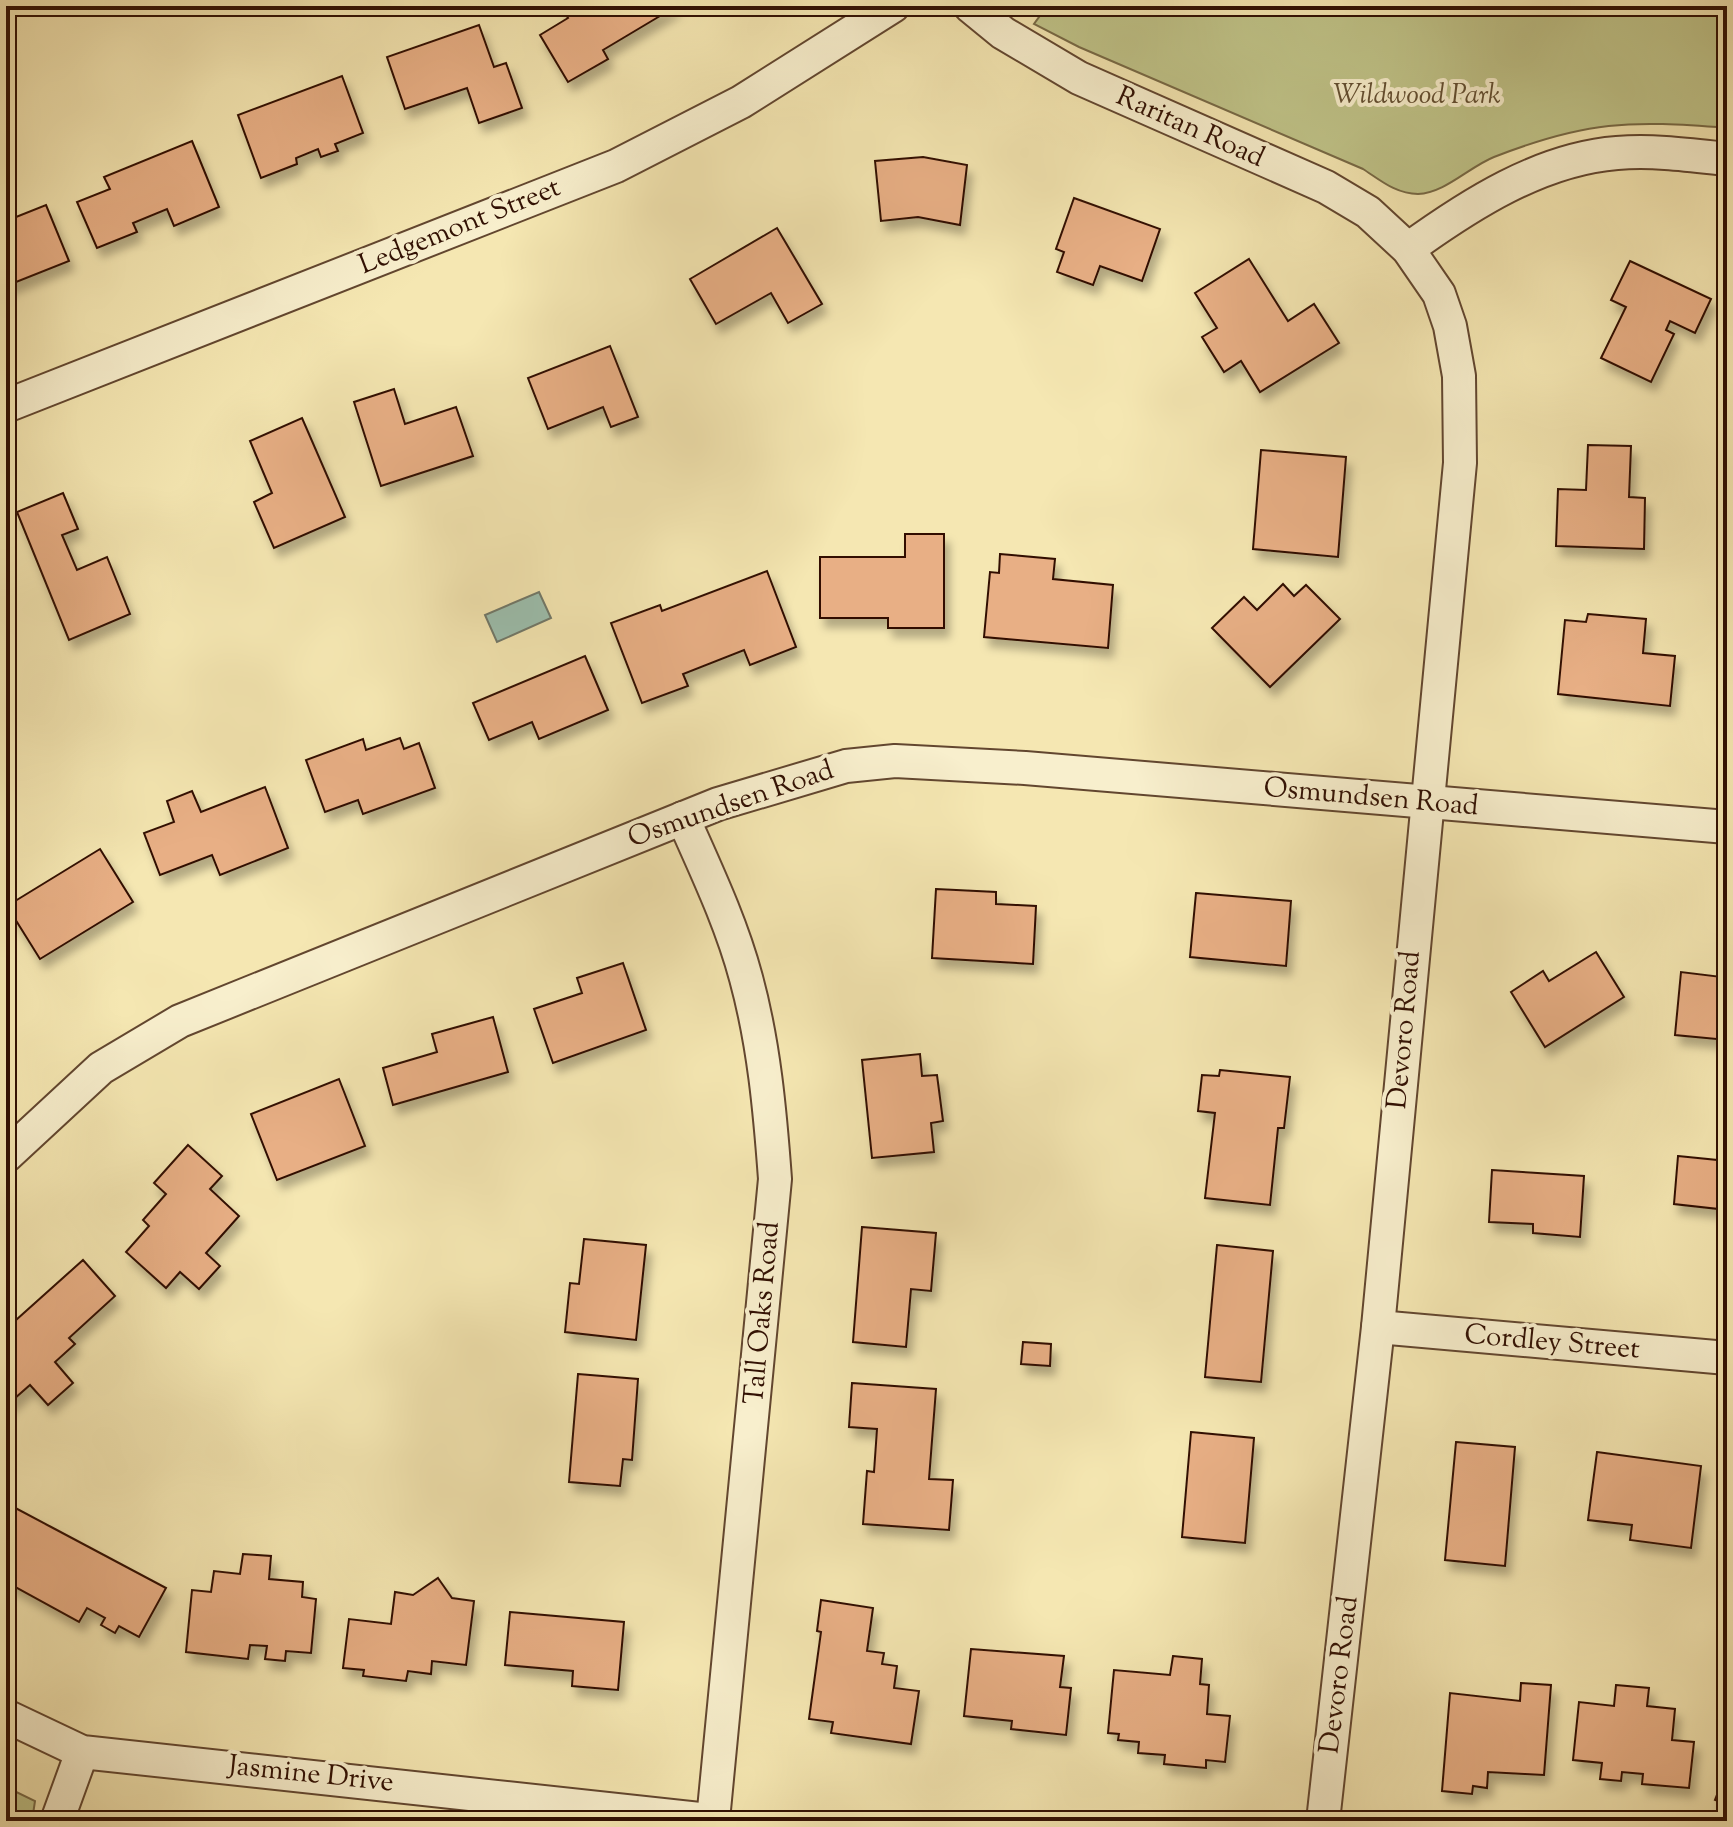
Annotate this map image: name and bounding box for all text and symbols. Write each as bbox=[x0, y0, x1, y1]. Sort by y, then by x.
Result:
park label: Wildwood Park bbox=[1333, 76, 1501, 116]
street label: Raritan Road bbox=[1109, 77, 1271, 179]
street label: Ledgemont Street bbox=[353, 168, 567, 286]
street label: Osmundsen Road bbox=[623, 751, 840, 859]
street label: Osmundsen Road bbox=[1262, 769, 1480, 827]
street label: Devoro Road bbox=[1378, 949, 1432, 1111]
street label: Tall Oaks Road bbox=[735, 1220, 791, 1406]
street label: Cordley Street bbox=[1463, 1315, 1642, 1371]
street label: Devoro Road bbox=[1310, 1594, 1370, 1756]
street label: Jasmine Drive bbox=[224, 1746, 396, 1804]

